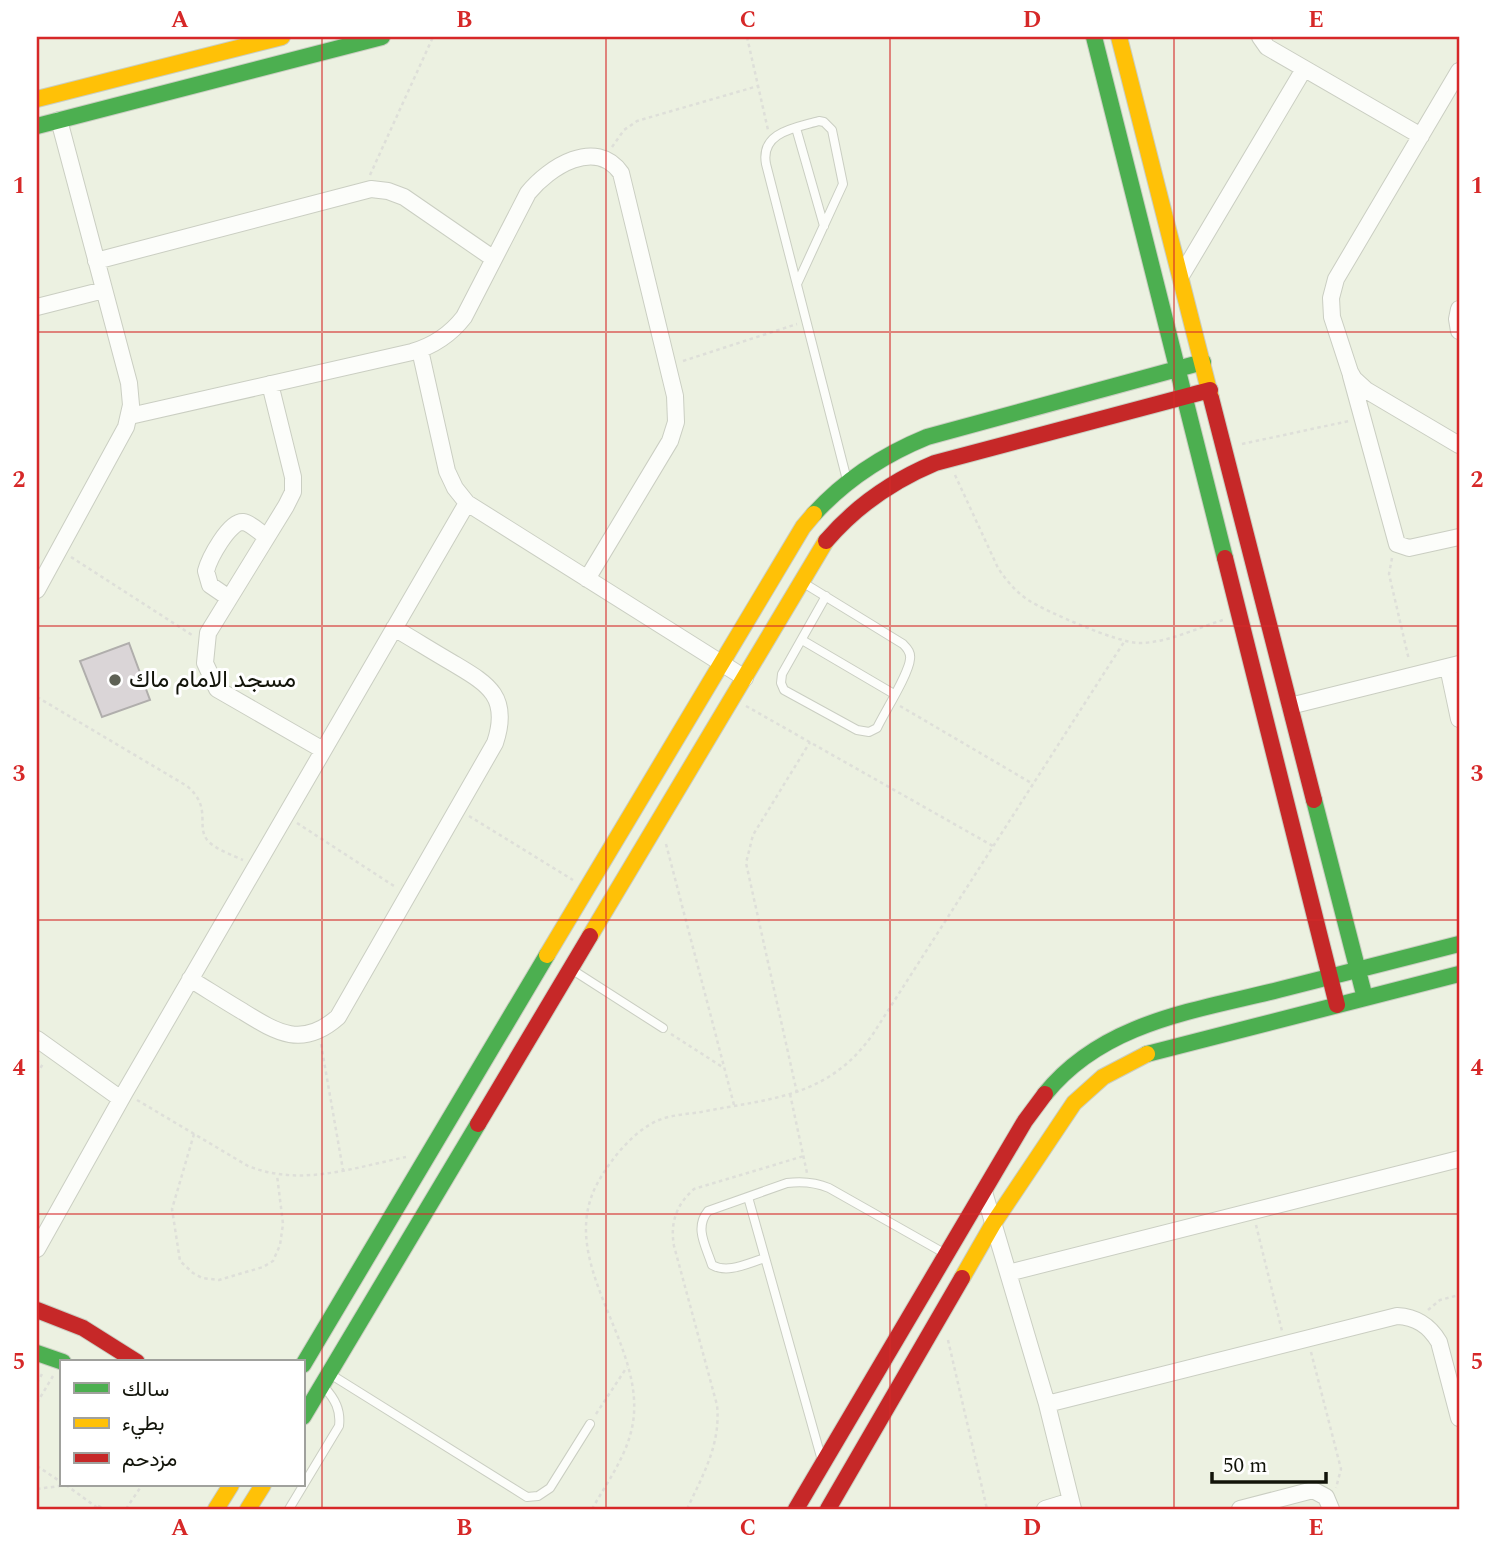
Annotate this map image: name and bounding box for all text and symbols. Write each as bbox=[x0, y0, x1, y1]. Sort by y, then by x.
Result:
text: A bbox=[171, 3, 189, 38]
text: B bbox=[456, 3, 472, 38]
text: C bbox=[740, 3, 756, 38]
text: D bbox=[1023, 3, 1041, 38]
text: E bbox=[1308, 3, 1324, 38]
text: 1 bbox=[13, 169, 25, 204]
text: 1 bbox=[1471, 169, 1483, 204]
text: 2 bbox=[13, 463, 26, 498]
text: 2 bbox=[1471, 463, 1484, 498]
place label: مسجد الامام ماك bbox=[129, 662, 296, 698]
marker: مسجد الامام ماك bbox=[107, 672, 123, 688]
text: 3 bbox=[13, 757, 26, 792]
text: 3 bbox=[1471, 757, 1484, 792]
text: 4 bbox=[13, 1051, 26, 1086]
text: 4 bbox=[1471, 1051, 1484, 1086]
text: 5 bbox=[13, 1345, 25, 1380]
text: 5 bbox=[1471, 1345, 1483, 1380]
legend bbox=[60, 1360, 304, 1486]
text: سالك bbox=[122, 1374, 169, 1406]
text: بطيء bbox=[122, 1408, 165, 1440]
scale bar bbox=[1212, 1441, 1326, 1485]
text: مزدحم bbox=[122, 1444, 177, 1476]
text: 50 m bbox=[1223, 1450, 1267, 1482]
text: A bbox=[171, 1511, 189, 1546]
text: B bbox=[456, 1511, 472, 1546]
text: C bbox=[740, 1511, 756, 1546]
text: D bbox=[1023, 1511, 1041, 1546]
text: E bbox=[1308, 1511, 1324, 1546]

